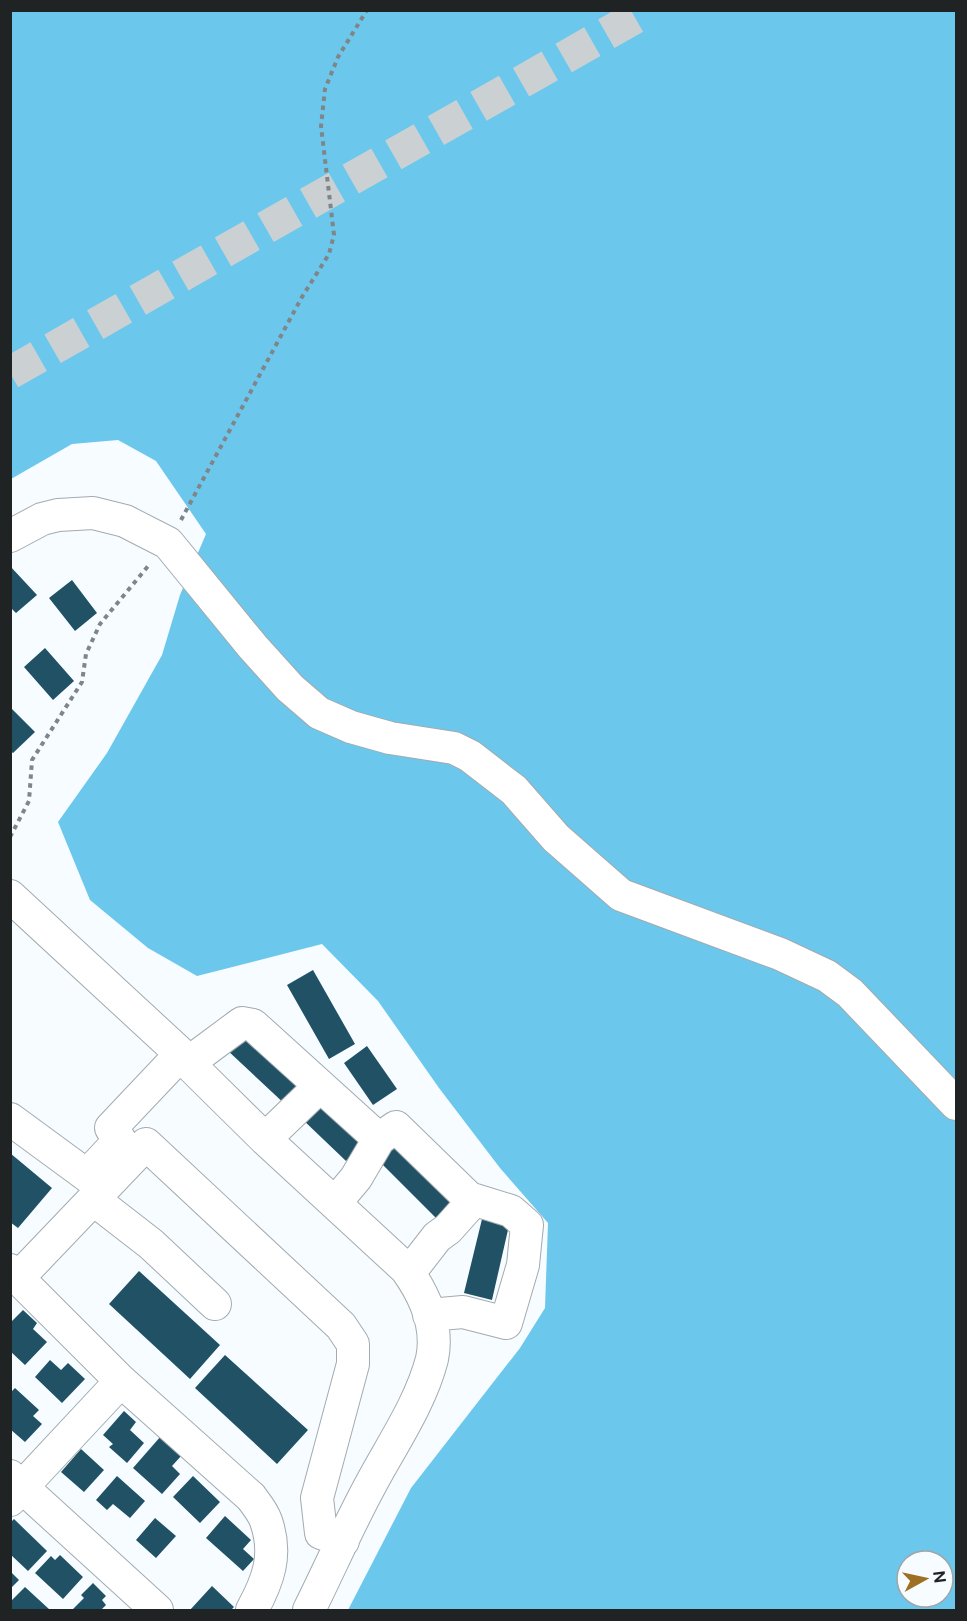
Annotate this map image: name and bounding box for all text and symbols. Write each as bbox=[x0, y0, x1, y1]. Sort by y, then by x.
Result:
north arrow bbox=[895, 1549, 955, 1609]
text: N bbox=[929, 1569, 950, 1585]

